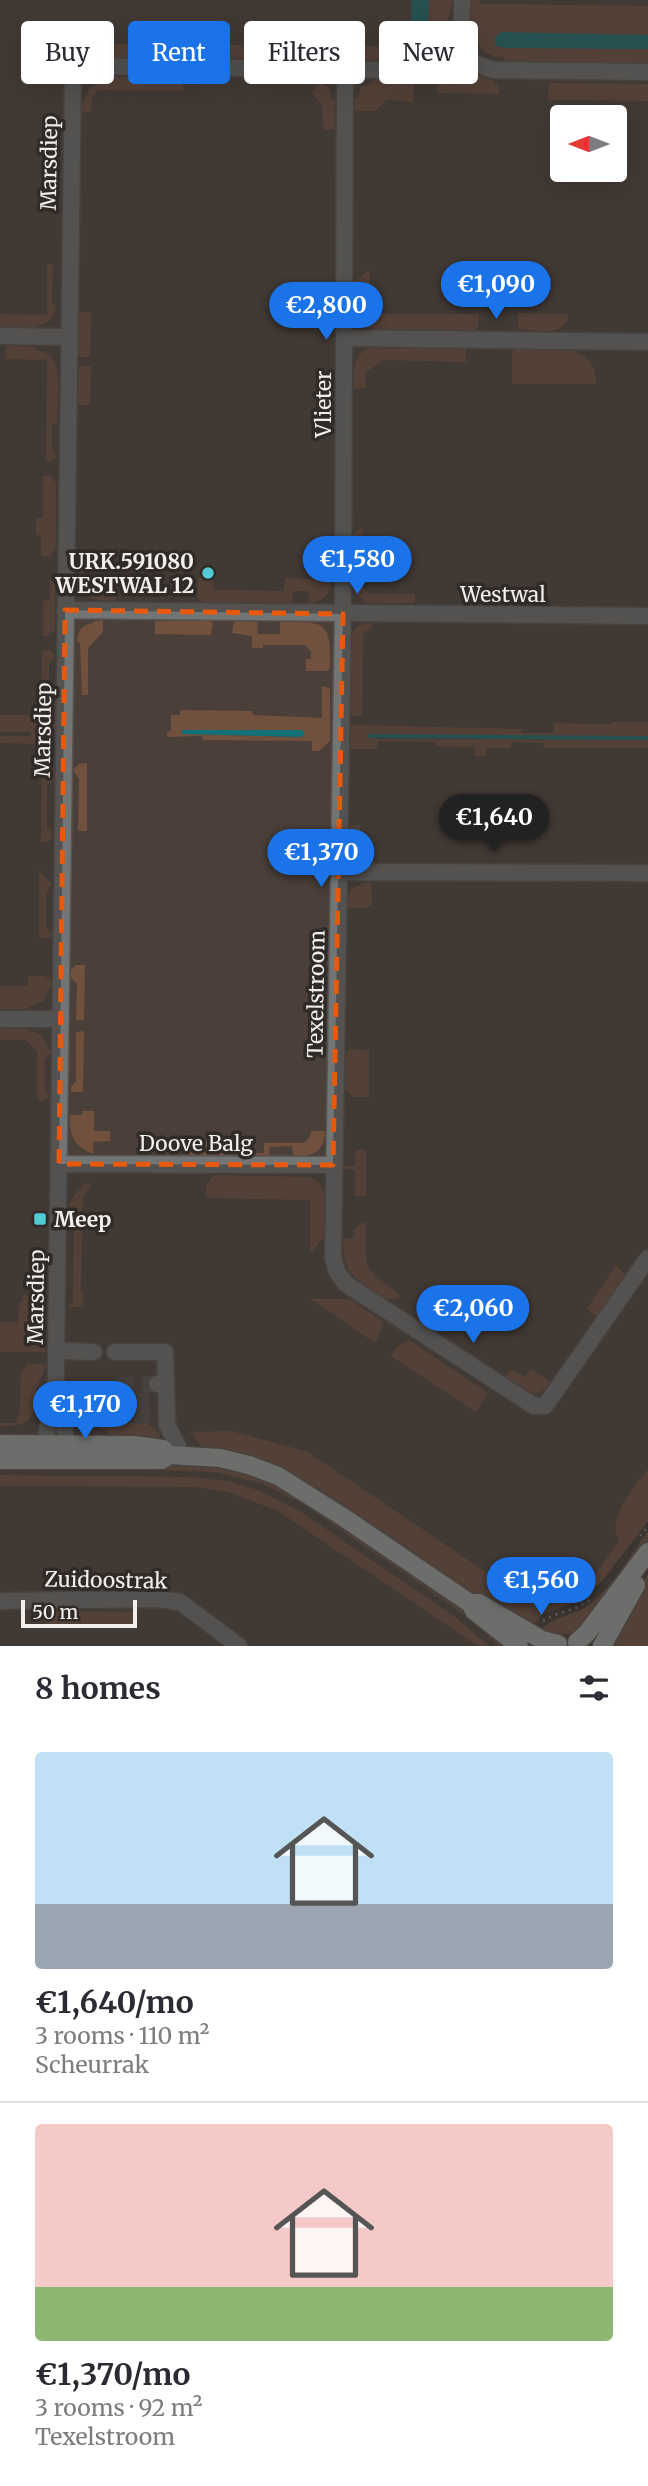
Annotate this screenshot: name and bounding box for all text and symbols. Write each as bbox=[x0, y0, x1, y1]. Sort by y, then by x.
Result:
chip: Buy bbox=[21, 21, 114, 84]
chip: Rent bbox=[128, 21, 230, 84]
chip: Filters bbox=[244, 21, 365, 84]
chip: New bbox=[379, 21, 478, 84]
north arrow bbox=[550, 105, 626, 182]
map controls bbox=[550, 105, 627, 182]
street label: Marsdiep bbox=[35, 115, 63, 211]
pin: €1,090 bbox=[439, 262, 553, 321]
text: €1,090 bbox=[457, 269, 535, 298]
pin: €2,800 bbox=[269, 282, 383, 342]
text: €2,800 bbox=[285, 290, 367, 319]
street label: Vlieter bbox=[310, 371, 337, 438]
pin: €1,580 bbox=[300, 536, 414, 596]
text: €1,580 bbox=[319, 544, 395, 573]
place label: URK.591080 WESTWAL 12 bbox=[55, 548, 194, 599]
marker: URK.591080 WESTWAL 12 bbox=[200, 565, 216, 581]
street label: Westwal bbox=[459, 581, 546, 608]
street label: Marsdiep bbox=[29, 682, 57, 778]
pin: €1,640 bbox=[437, 794, 551, 854]
text: €1,640 bbox=[455, 802, 533, 831]
pin: €1,370 bbox=[264, 830, 378, 889]
text: €1,370 bbox=[283, 837, 359, 866]
street label: Texelstroom bbox=[301, 930, 331, 1058]
street label: Doove Balg bbox=[139, 1130, 253, 1157]
place label: Meep bbox=[54, 1206, 111, 1233]
marker: Meep bbox=[32, 1211, 48, 1227]
street label: Marsdiep bbox=[22, 1249, 50, 1345]
pin: €2,060 bbox=[416, 1286, 530, 1345]
text: €2,060 bbox=[432, 1293, 514, 1322]
pin: €1,170 bbox=[28, 1382, 142, 1441]
text: €1,170 bbox=[49, 1389, 121, 1418]
pin: €1,560 bbox=[484, 1558, 598, 1617]
street label: Zuidoostrak bbox=[44, 1565, 168, 1595]
text: €1,560 bbox=[503, 1565, 579, 1594]
scale bar bbox=[21, 1597, 136, 1629]
text: 50 m bbox=[32, 1600, 78, 1624]
text: 8 homes bbox=[35, 1669, 161, 1707]
icon: filters bbox=[575, 1669, 613, 1707]
icon: home bbox=[261, 1798, 387, 1924]
text: €1,640/mo bbox=[35, 1983, 194, 2021]
text: 3 rooms · 110 m² bbox=[35, 2021, 209, 2050]
text: Scheurrak bbox=[35, 2050, 149, 2079]
icon: home bbox=[261, 2170, 387, 2296]
text: €1,370/mo bbox=[35, 2355, 190, 2393]
text: 3 rooms · 92 m² bbox=[35, 2393, 202, 2422]
text: Texelstroom bbox=[35, 2422, 175, 2451]

